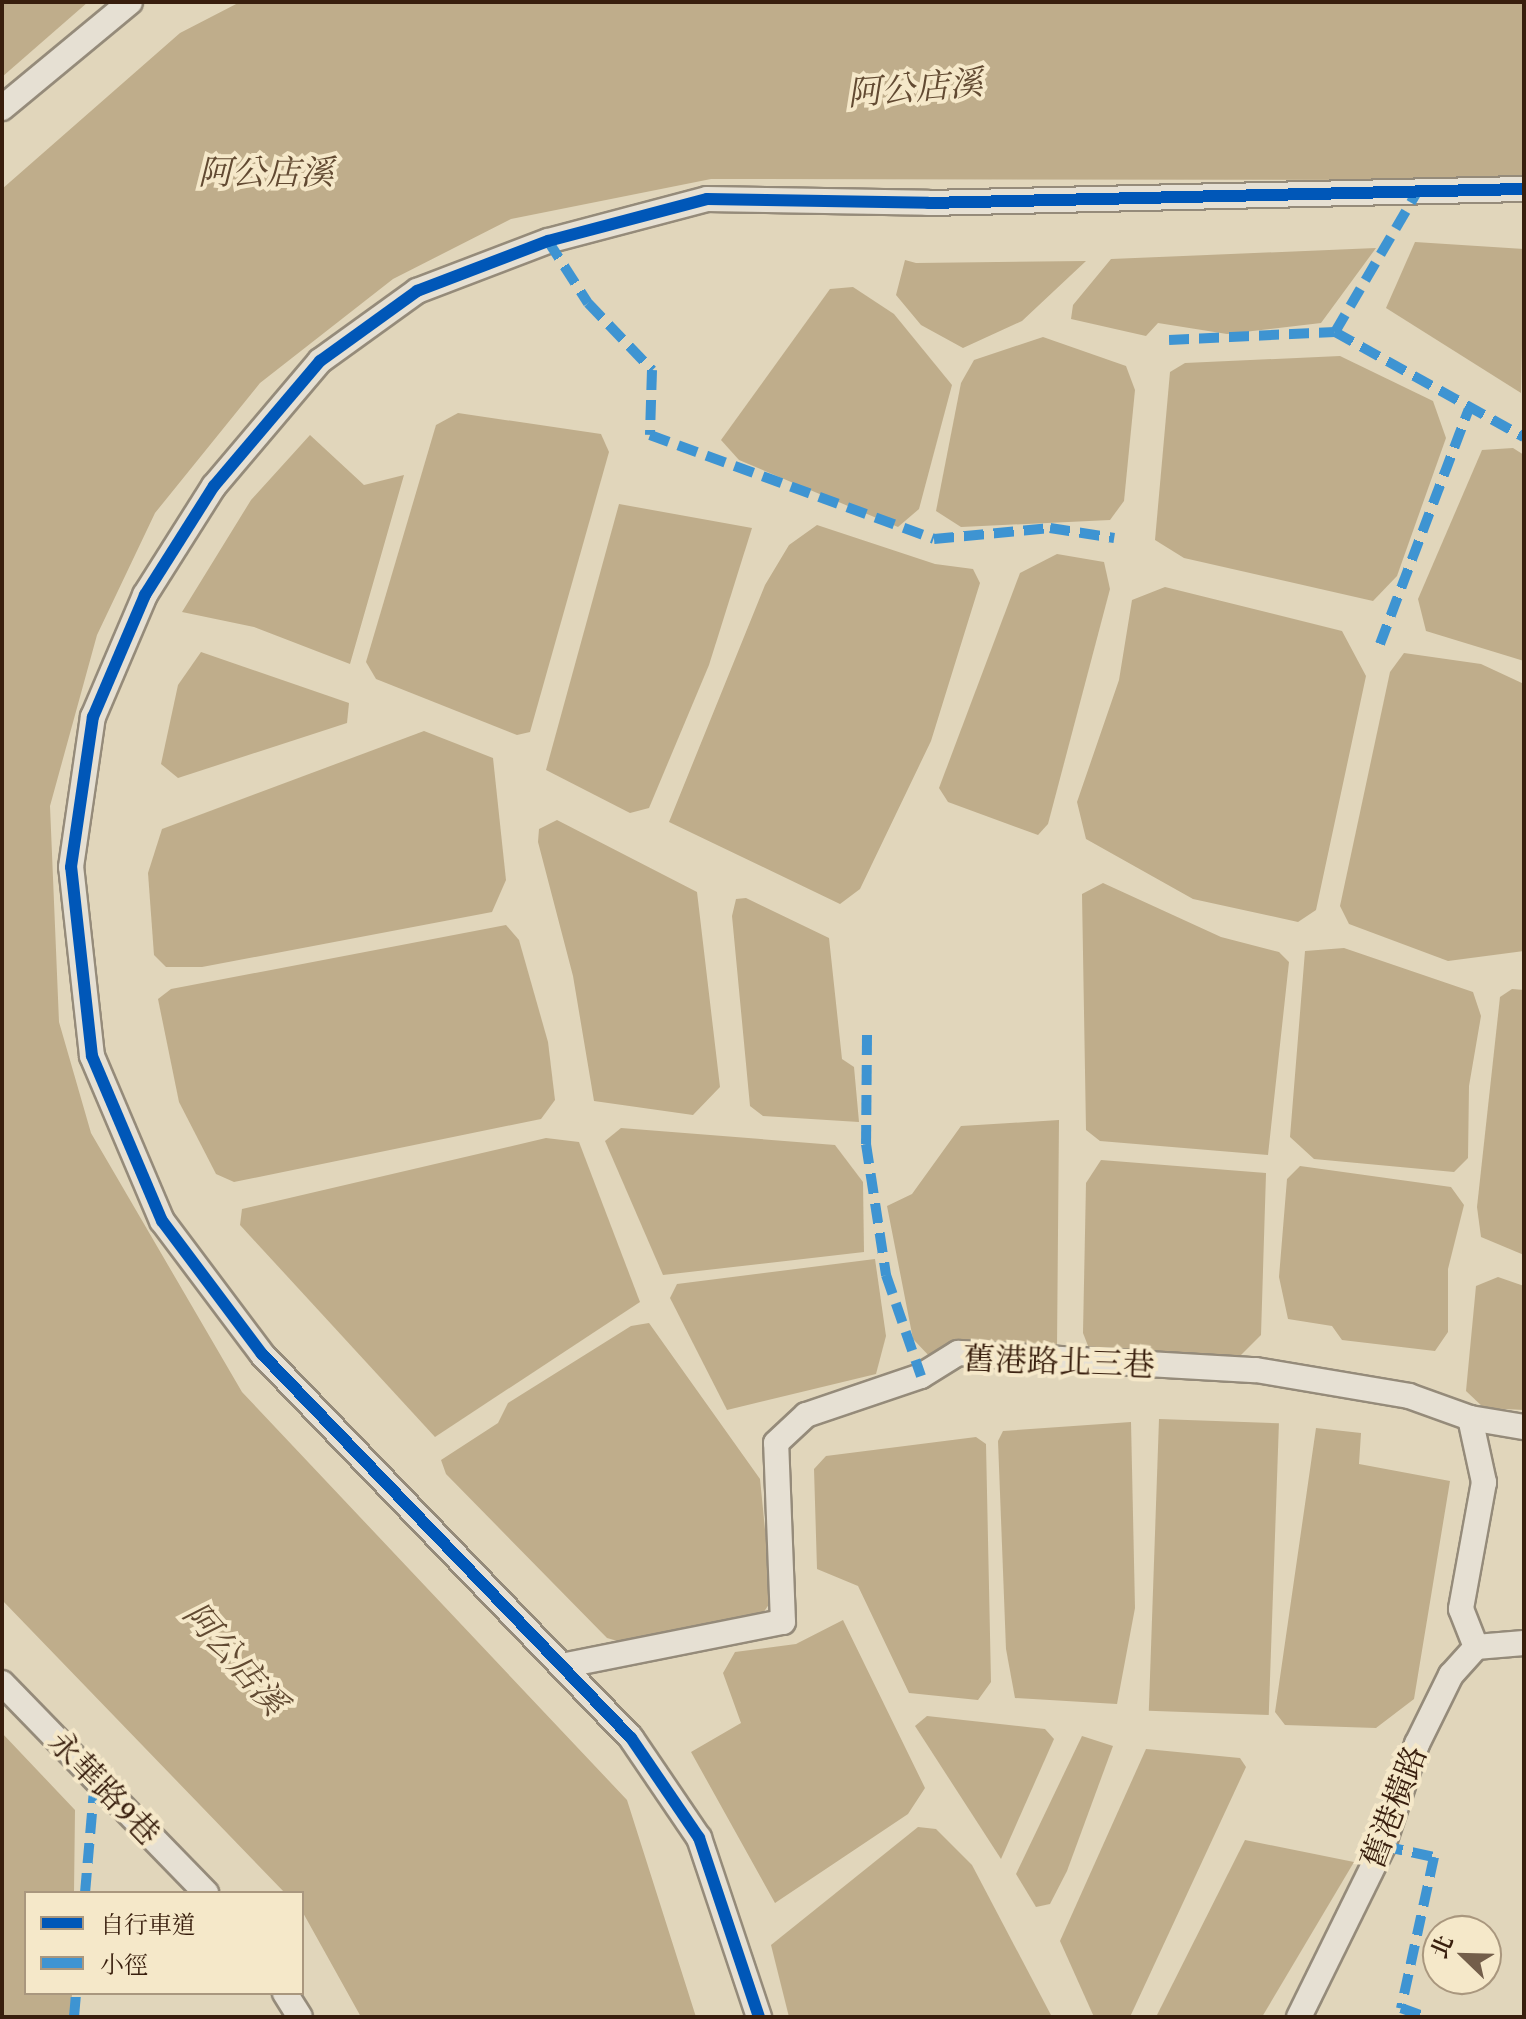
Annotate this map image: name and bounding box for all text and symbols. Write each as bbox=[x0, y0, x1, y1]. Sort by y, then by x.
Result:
water label: 阿公店溪 bbox=[845, 61, 985, 113]
water label: 阿公店溪 bbox=[198, 152, 334, 192]
street label: 舊港路北三巷 bbox=[962, 1339, 1156, 1385]
water label: 阿公店溪 bbox=[176, 1593, 296, 1723]
street label: 永華路9巷 bbox=[40, 1723, 168, 1853]
street label: 舊港橫路 bbox=[1353, 1740, 1435, 1874]
legend bbox=[24, 1891, 304, 1995]
text: 自行車道 bbox=[100, 1907, 196, 1942]
north arrow bbox=[1422, 1915, 1502, 1995]
text: 北 bbox=[1423, 1930, 1461, 1963]
text: 小徑 bbox=[100, 1947, 148, 1982]

